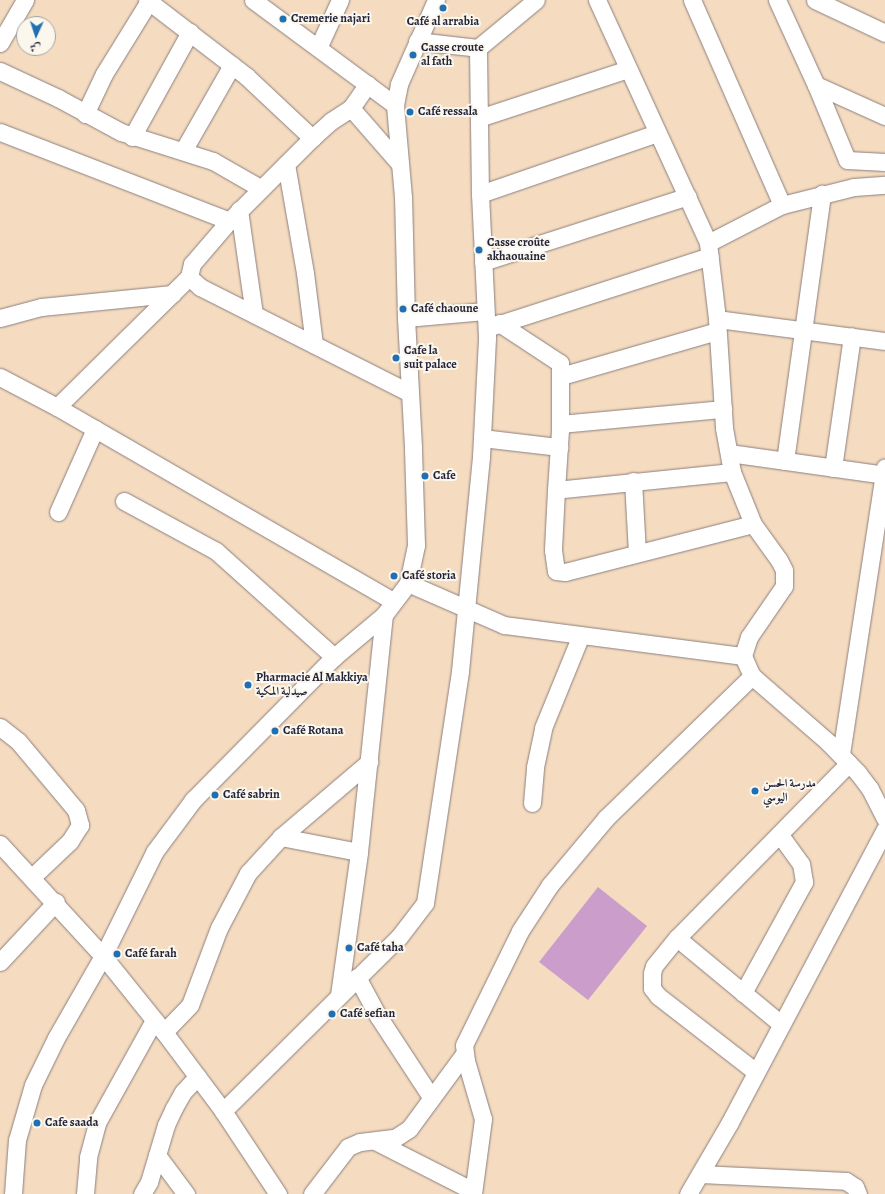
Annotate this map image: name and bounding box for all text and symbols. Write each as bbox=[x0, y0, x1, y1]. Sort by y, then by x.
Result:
marker: Café al arrabia bbox=[438, 3, 448, 13]
place label: Cremerie najari bbox=[291, 12, 370, 26]
marker: Cremerie najari bbox=[278, 14, 288, 24]
place label: Café al arrabia bbox=[407, 15, 479, 29]
north arrow bbox=[16, 16, 56, 56]
text: ش bbox=[30, 40, 41, 55]
place label: Casse croute al fath bbox=[421, 41, 484, 69]
marker: Casse croute al fath bbox=[408, 50, 418, 60]
place label: Café ressala bbox=[418, 105, 478, 119]
marker: Café ressala bbox=[405, 107, 415, 117]
place label: Casse croûte akhaouaine bbox=[487, 236, 550, 264]
marker: Casse croûte akhaouaine bbox=[474, 245, 484, 255]
place label: Café chaoune bbox=[411, 302, 478, 316]
marker: Café chaoune bbox=[398, 304, 408, 314]
place label: Cafe la suit palace bbox=[404, 344, 457, 372]
marker: Cafe la suit palace bbox=[391, 353, 401, 363]
place label: Cafe bbox=[433, 469, 456, 483]
marker: Cafe bbox=[420, 471, 430, 481]
place label: Café storia bbox=[402, 569, 456, 583]
marker: Café storia bbox=[389, 571, 399, 581]
place label: Pharmacie Al Makkiya صيدلية المكية bbox=[256, 671, 368, 699]
marker: Pharmacie Al Makkiya صيدلية المكية bbox=[243, 680, 253, 690]
place label: Café Rotana bbox=[283, 724, 344, 738]
marker: Café Rotana bbox=[270, 726, 280, 736]
place label: مدرسة الحسن اليوسي bbox=[763, 777, 816, 805]
marker: مدرسة الحسن اليوسي bbox=[750, 786, 760, 796]
place label: Café sabrin bbox=[223, 788, 280, 802]
marker: Café sabrin bbox=[210, 790, 220, 800]
place label: Café taha bbox=[357, 941, 404, 955]
marker: Café taha bbox=[344, 943, 354, 953]
place label: Café farah bbox=[125, 947, 177, 961]
marker: Café farah bbox=[112, 949, 122, 959]
place label: Café sefian bbox=[340, 1007, 395, 1021]
marker: Café sefian bbox=[327, 1009, 337, 1019]
place label: Cafe saada bbox=[45, 1116, 99, 1130]
marker: Cafe saada bbox=[32, 1118, 42, 1128]

